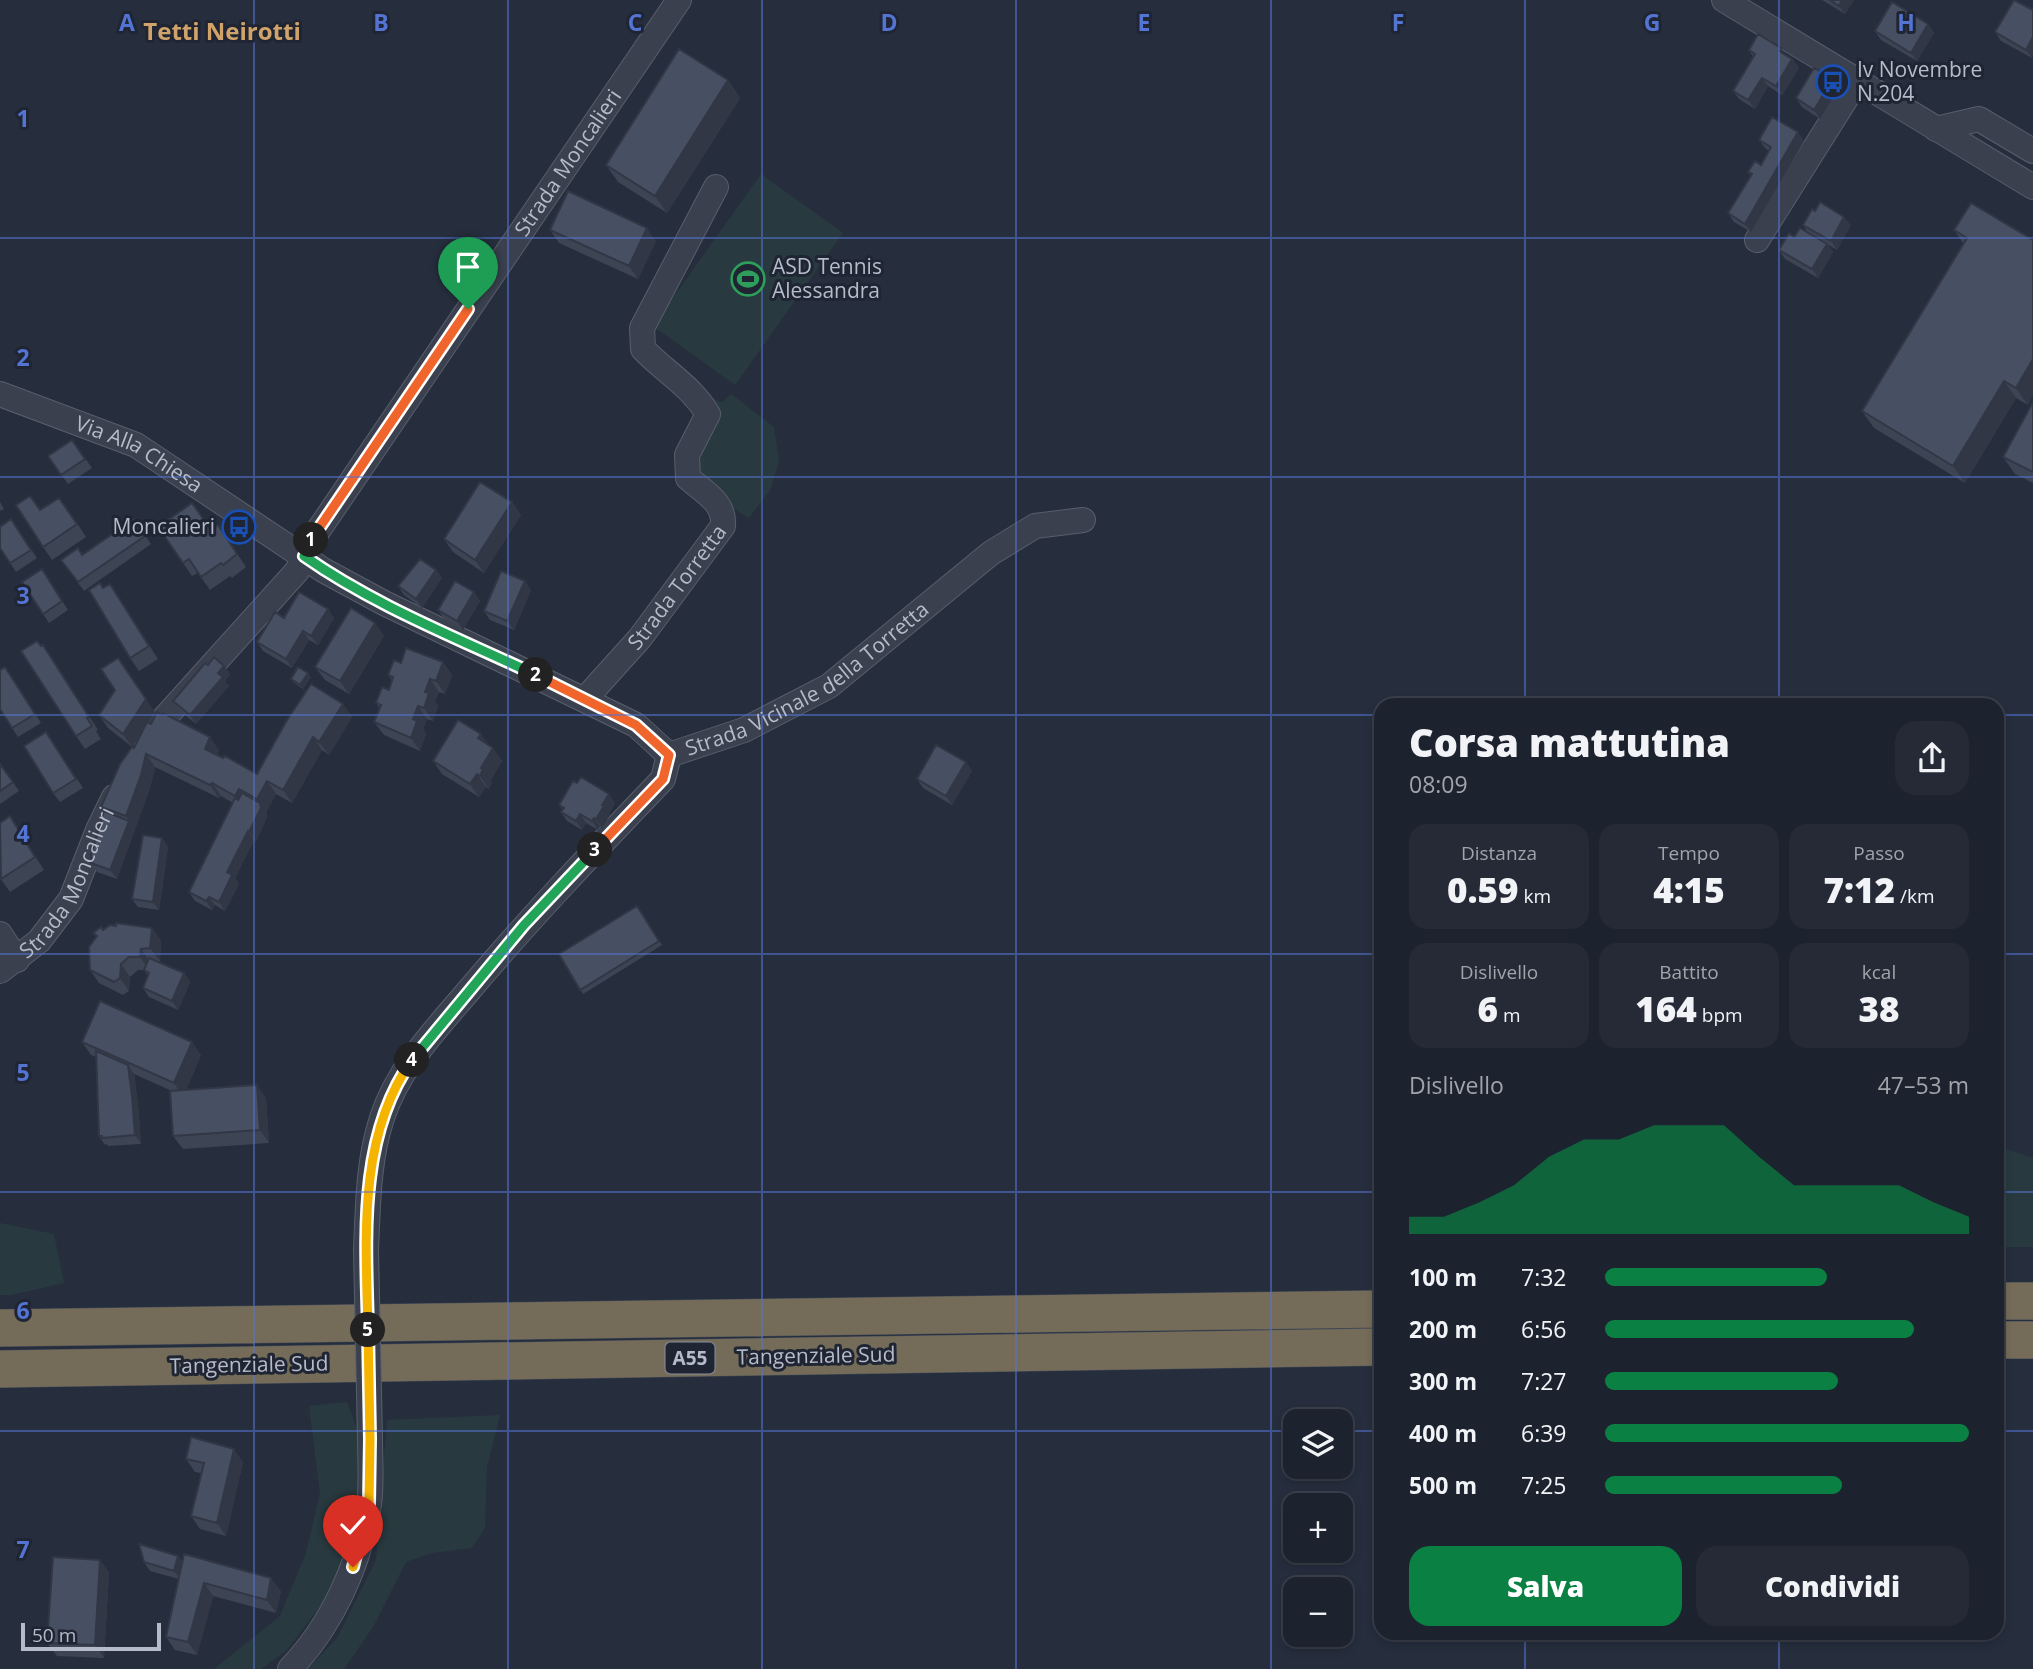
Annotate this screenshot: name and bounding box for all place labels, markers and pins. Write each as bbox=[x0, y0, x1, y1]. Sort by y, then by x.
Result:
place label: Iv Novembre N.204 bbox=[1857, 55, 1982, 107]
bus stop icon: Iv Novembre N.204 bbox=[1814, 63, 1852, 101]
pin bbox=[438, 237, 498, 309]
place label: ASD Tennis Alessandra bbox=[772, 252, 882, 304]
sports icon: ASD Tennis Alessandra bbox=[729, 260, 767, 298]
bus stop icon: Moncalieri bbox=[220, 508, 258, 546]
place label: Moncalieri bbox=[113, 512, 215, 540]
pin: 1 bbox=[294, 522, 328, 558]
pin: 2 bbox=[518, 658, 554, 692]
pin: 3 bbox=[578, 832, 612, 868]
pin: 4 bbox=[394, 1042, 430, 1078]
pin: 5 bbox=[350, 1312, 386, 1348]
pin bbox=[323, 1495, 383, 1567]

